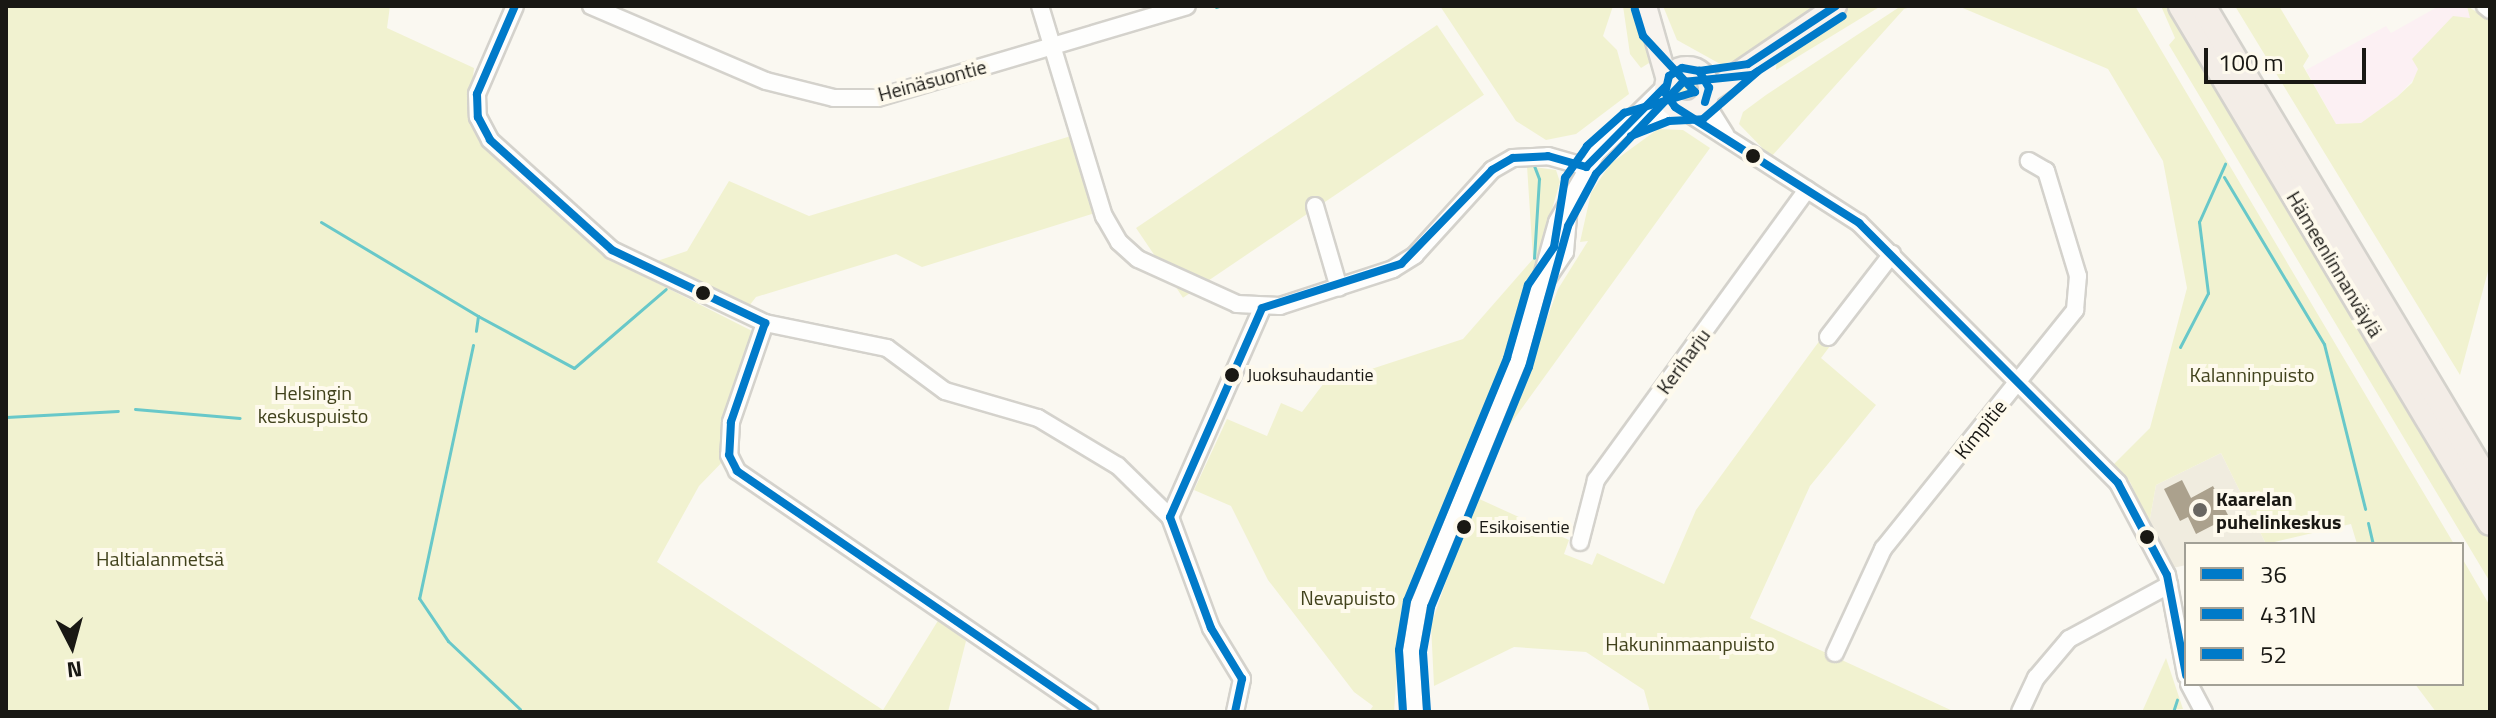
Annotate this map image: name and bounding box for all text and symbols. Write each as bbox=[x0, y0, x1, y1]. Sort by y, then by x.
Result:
scale bar bbox=[2208, 32, 2370, 82]
text: 100 m bbox=[2218, 44, 2284, 80]
street label: Heinäsuontie bbox=[875, 54, 989, 106]
unlabelled marker bbox=[1745, 148, 1761, 164]
street label: Hämeenlinnanväylä bbox=[2282, 187, 2388, 341]
unlabelled marker bbox=[695, 285, 711, 301]
street label: Keriharju bbox=[1651, 324, 1715, 398]
park label: Kalanninpuisto bbox=[2189, 362, 2315, 386]
place label: Juoksuhaudantie bbox=[1247, 364, 1374, 386]
marker: Juoksuhaudantie bbox=[1224, 367, 1240, 383]
park label: Helsingin keskuspuisto bbox=[258, 381, 368, 428]
street label: Kimpitie bbox=[1949, 395, 2011, 463]
place label: Kaarelan puhelinkeskus bbox=[2216, 486, 2341, 533]
marker: Kaarelan puhelinkeskus bbox=[2191, 501, 2209, 519]
place label: Esikoisentie bbox=[1479, 516, 1570, 538]
marker: Esikoisentie bbox=[1456, 519, 1472, 535]
unlabelled marker bbox=[2139, 529, 2155, 545]
legend bbox=[2184, 542, 2464, 686]
park label: Haltialanmetsä bbox=[96, 546, 224, 570]
text: 36 bbox=[2260, 556, 2287, 592]
park label: Nevapuisto bbox=[1300, 585, 1396, 609]
text: 431N bbox=[2260, 596, 2317, 632]
north arrow bbox=[32, 606, 112, 686]
park label: Hakuninmaanpuisto bbox=[1605, 631, 1775, 655]
text: 52 bbox=[2260, 636, 2287, 672]
text: N bbox=[65, 652, 84, 688]

